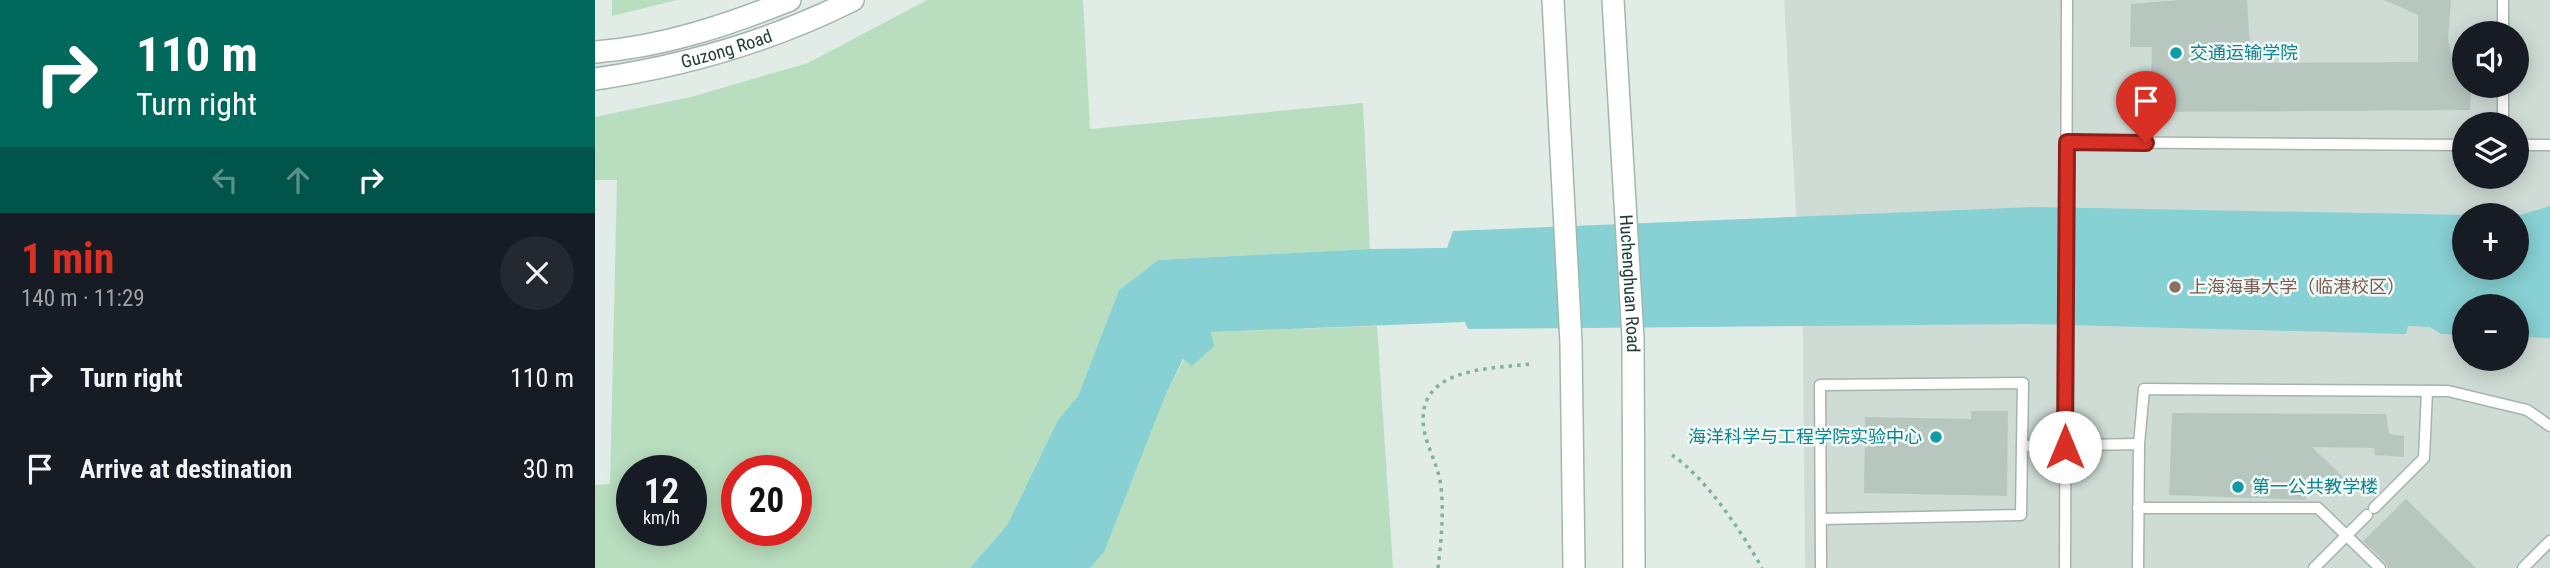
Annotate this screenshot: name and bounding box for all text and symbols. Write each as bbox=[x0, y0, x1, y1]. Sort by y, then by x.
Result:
map controls bbox=[2452, 21, 2529, 371]
button: sound bbox=[2452, 21, 2529, 98]
street label: Guzong Road bbox=[679, 25, 775, 72]
text: 110 m bbox=[136, 26, 258, 83]
icon: right bbox=[21, 28, 112, 119]
place label: 交通运输学院 bbox=[2190, 42, 2298, 63]
marker: 交通运输学院 bbox=[2168, 45, 2184, 61]
pin bbox=[2116, 71, 2176, 143]
icon: arrive bbox=[2127, 82, 2165, 120]
text: Turn right bbox=[136, 85, 257, 123]
button: layers bbox=[2452, 112, 2529, 189]
icon: left bbox=[206, 161, 244, 199]
icon: ahead bbox=[279, 161, 317, 199]
icon: right bbox=[352, 161, 390, 199]
button: + bbox=[2452, 203, 2529, 280]
street label: Huchenghuan Road bbox=[1616, 214, 1644, 352]
text: 1 min bbox=[21, 234, 114, 283]
button: close bbox=[500, 236, 574, 310]
place label: 上海海事大学（临港校区） bbox=[2189, 276, 2405, 297]
marker: 上海海事大学（临港校区） bbox=[2167, 279, 2183, 295]
text: 140 m · 11:29 bbox=[21, 285, 145, 312]
button: − bbox=[2452, 294, 2529, 371]
icon: right bbox=[21, 359, 59, 397]
text: Turn right bbox=[80, 363, 182, 393]
text: 110 m bbox=[510, 363, 574, 393]
position arrow bbox=[2028, 410, 2102, 484]
place label: 海洋科学与工程学院实验中心 bbox=[1688, 426, 1922, 447]
marker: 海洋科学与工程学院实验中心 bbox=[1928, 429, 1944, 445]
icon: arrive bbox=[21, 450, 59, 488]
text: Arrive at destination bbox=[80, 454, 292, 484]
text: 30 m bbox=[523, 454, 574, 484]
speed limit sign: 20 bbox=[721, 455, 812, 546]
text: 12 bbox=[644, 471, 679, 512]
place label: 第一公共教学楼 bbox=[2252, 476, 2378, 497]
marker: 第一公共教学楼 bbox=[2230, 479, 2246, 495]
text: km/h bbox=[643, 507, 680, 528]

